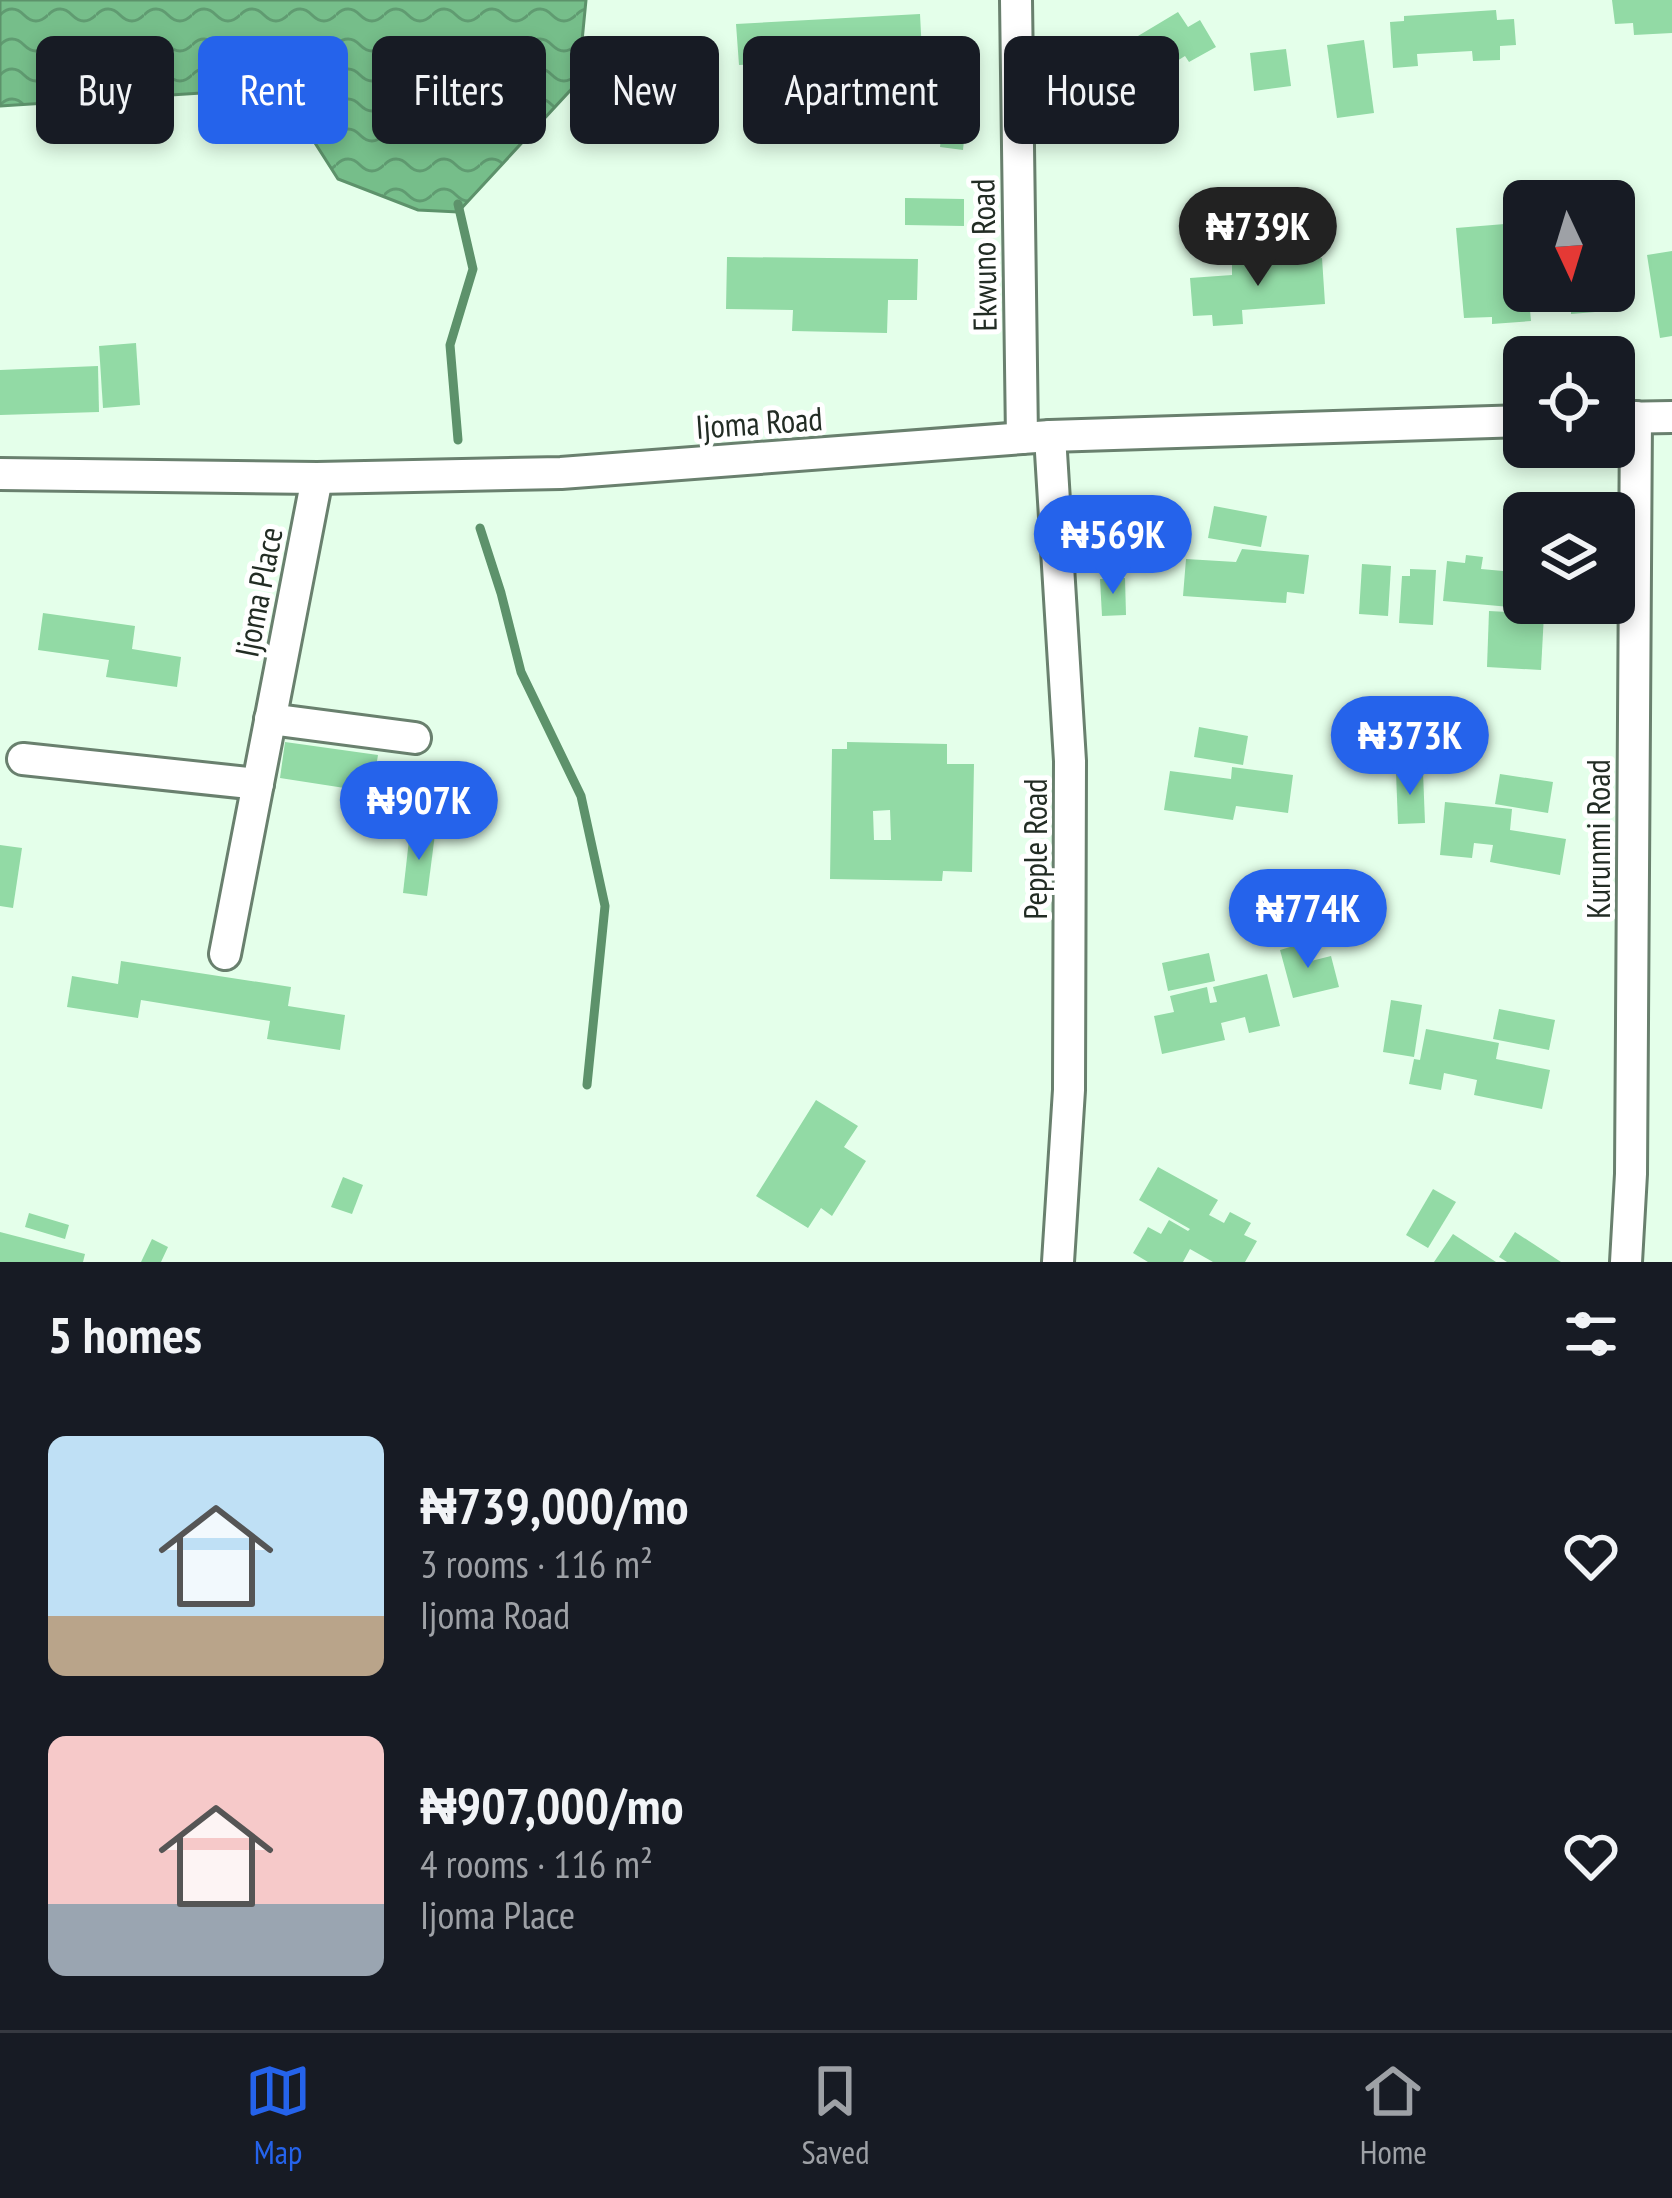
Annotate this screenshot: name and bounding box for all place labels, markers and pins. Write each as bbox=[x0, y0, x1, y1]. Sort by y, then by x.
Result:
pin: ₦739K bbox=[1174, 187, 1342, 289]
pin: ₦569K bbox=[1029, 495, 1197, 597]
pin: ₦373K bbox=[1326, 696, 1494, 798]
pin: ₦907K bbox=[335, 761, 503, 863]
pin: ₦774K bbox=[1224, 869, 1392, 971]

